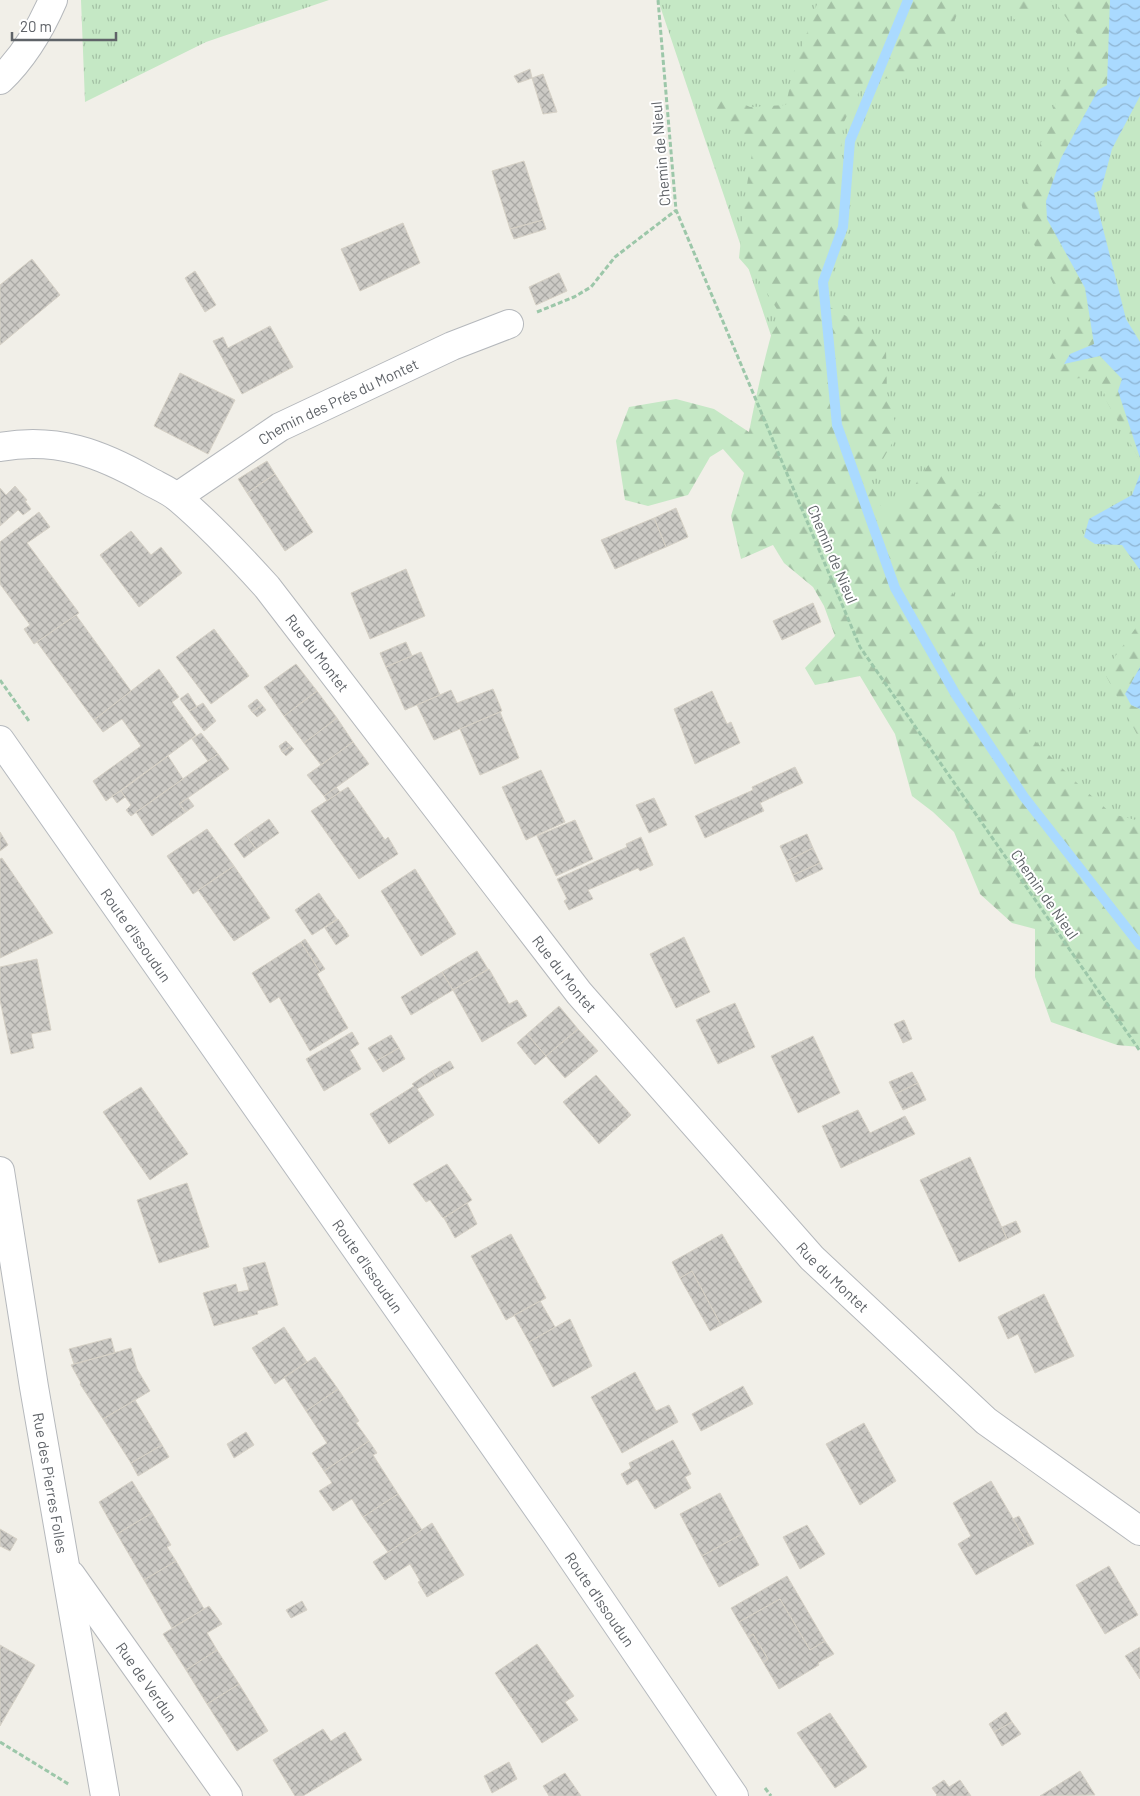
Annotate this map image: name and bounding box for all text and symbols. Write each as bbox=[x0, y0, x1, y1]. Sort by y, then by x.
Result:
scale bar bbox=[12, 10, 116, 42]
text: 20 m bbox=[20, 17, 52, 35]
street label: Chemin de Nieul bbox=[646, 101, 674, 207]
street label: Chemin des Prés du Montet bbox=[255, 354, 421, 448]
street label: Chemin de Nieul bbox=[804, 502, 862, 606]
street label: Rue du Montet bbox=[282, 610, 353, 695]
street label: Chemin de Nieul bbox=[1008, 846, 1082, 942]
street label: Route d'Issoudun bbox=[97, 885, 176, 985]
street label: Rue du Montet bbox=[529, 932, 601, 1016]
street label: Route d'Issoudun bbox=[329, 1216, 407, 1316]
street label: Rue du Montet bbox=[793, 1238, 873, 1316]
street label: Rue des Pierres Folles bbox=[30, 1411, 72, 1555]
street label: Route d'Issoudun bbox=[562, 1548, 639, 1650]
street label: Rue de Verdun bbox=[113, 1639, 181, 1725]

